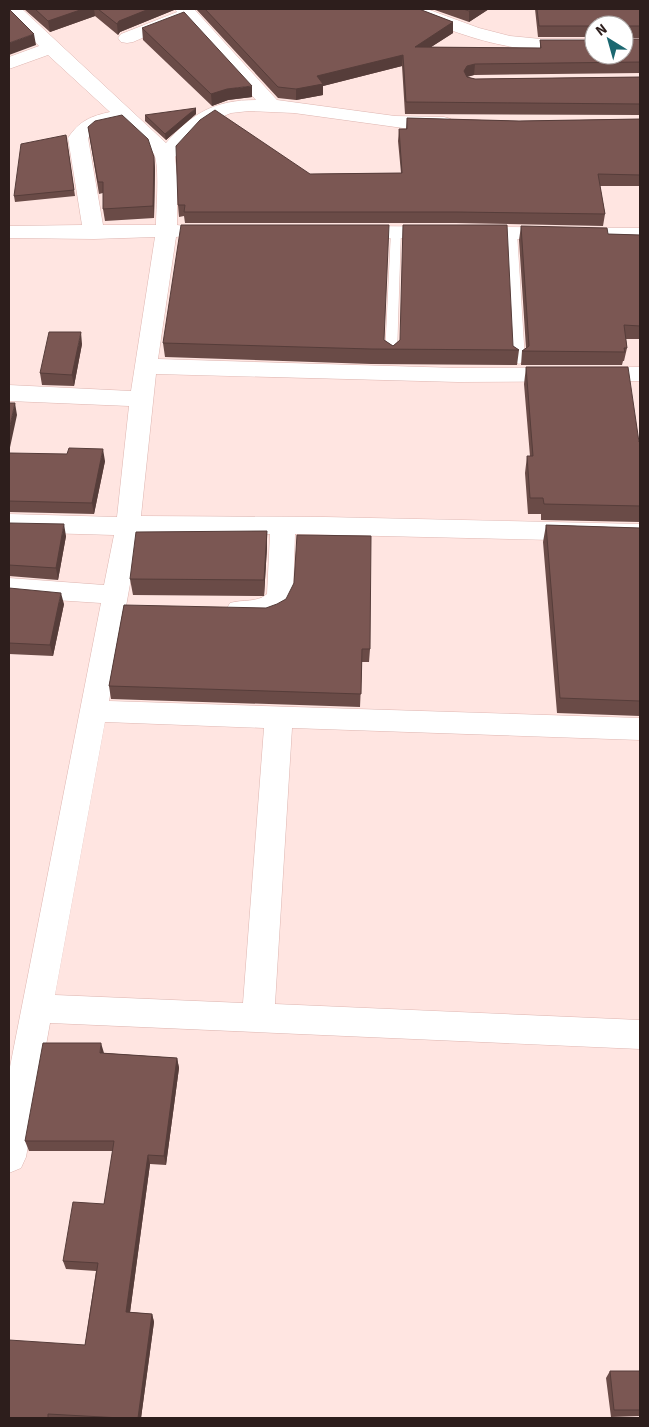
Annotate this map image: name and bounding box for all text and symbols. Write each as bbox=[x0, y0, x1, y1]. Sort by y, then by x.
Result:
north arrow bbox=[584, 15, 634, 65]
text: N bbox=[592, 20, 610, 40]

